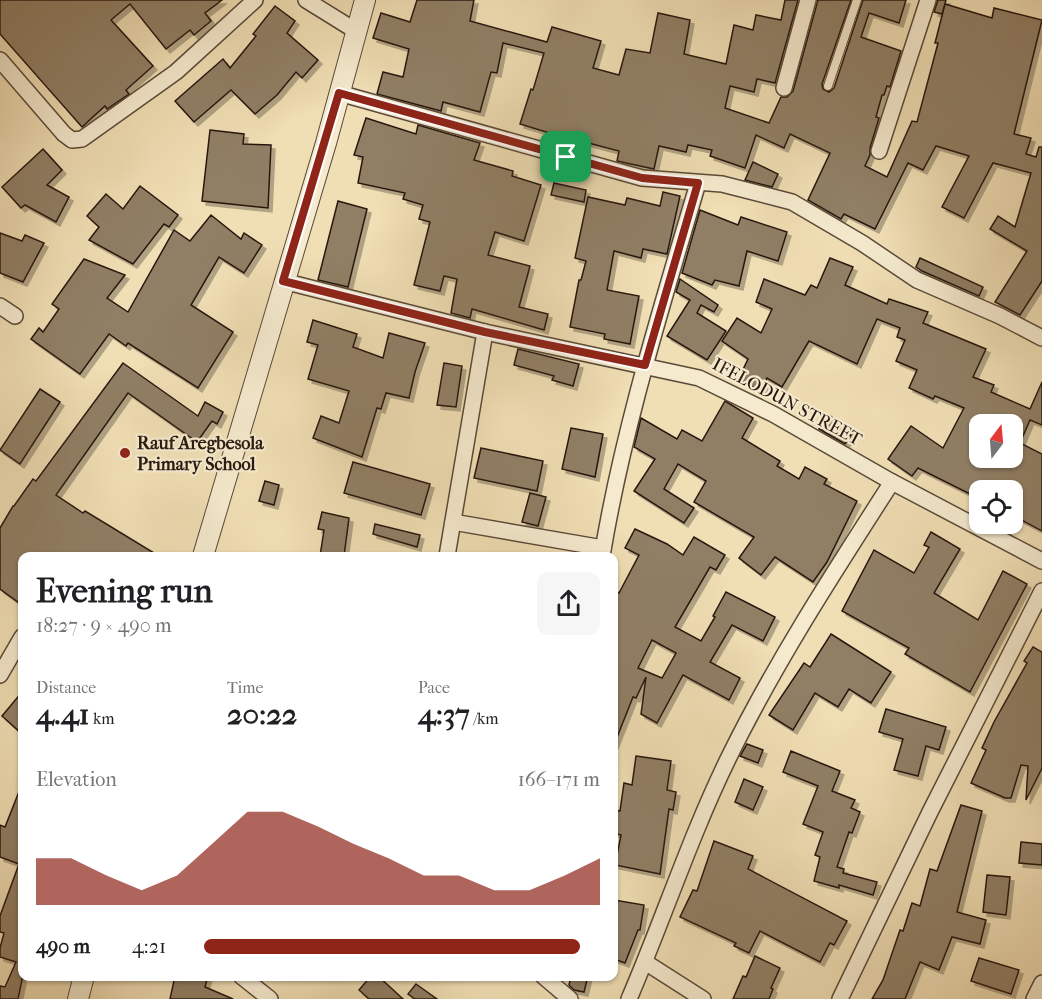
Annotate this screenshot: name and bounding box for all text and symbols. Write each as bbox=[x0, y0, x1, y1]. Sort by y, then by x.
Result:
pin bbox=[540, 131, 591, 182]
icon: arrive bbox=[549, 140, 582, 173]
street label: IFELODUN STREET bbox=[709, 354, 866, 451]
north arrow bbox=[969, 414, 1023, 468]
map controls bbox=[969, 414, 1023, 534]
place label: Rauf Aregbesola Primary School bbox=[137, 433, 264, 475]
marker: Rauf Aregbesola Primary School bbox=[118, 446, 132, 460]
button: locate bbox=[969, 480, 1023, 534]
text: Evening run bbox=[36, 572, 213, 611]
button: share bbox=[537, 572, 600, 635]
text: 18:27 · 9 × 490 m bbox=[36, 614, 172, 637]
text: Distance bbox=[36, 678, 96, 697]
text: Time bbox=[227, 678, 263, 697]
text: Pace bbox=[418, 678, 450, 697]
text: 4.41 bbox=[36, 697, 89, 732]
text: 20:22 bbox=[227, 697, 297, 732]
text: 4:37 bbox=[418, 697, 470, 732]
text: km bbox=[89, 709, 114, 728]
text: /km bbox=[470, 709, 499, 728]
text: Elevation bbox=[36, 768, 117, 791]
text: 166–171 m bbox=[518, 768, 600, 791]
text: 490 m bbox=[36, 935, 90, 958]
text: 4:21 bbox=[132, 935, 166, 958]

